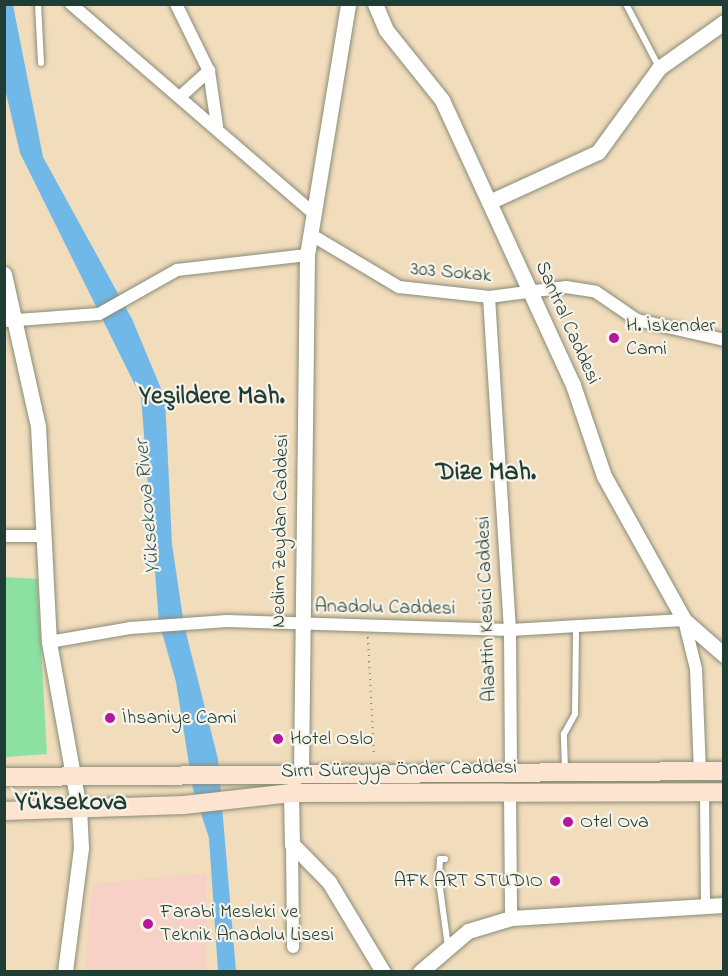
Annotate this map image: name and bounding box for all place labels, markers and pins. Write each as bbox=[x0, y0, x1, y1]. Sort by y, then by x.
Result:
place label: H. İskender Cami bbox=[626, 314, 716, 361]
marker: H. İskender Cami bbox=[607, 331, 621, 345]
place label: İhsaniye Cami bbox=[122, 706, 237, 730]
marker: İhsaniye Cami bbox=[103, 711, 117, 725]
place label: Hotel Oslo bbox=[290, 727, 373, 751]
marker: Hotel Oslo bbox=[271, 732, 285, 746]
place label: Otel Ova bbox=[580, 810, 649, 834]
marker: Otel Ova bbox=[561, 815, 575, 829]
place label: AFK ART STUDIO bbox=[394, 869, 543, 893]
marker: AFK ART STUDIO bbox=[548, 874, 562, 888]
place label: Farabi Mesleki ve Teknik Anadolu Lisesi bbox=[160, 900, 334, 947]
marker: Farabi Mesleki ve Teknik Anadolu Lisesi bbox=[141, 917, 155, 931]

